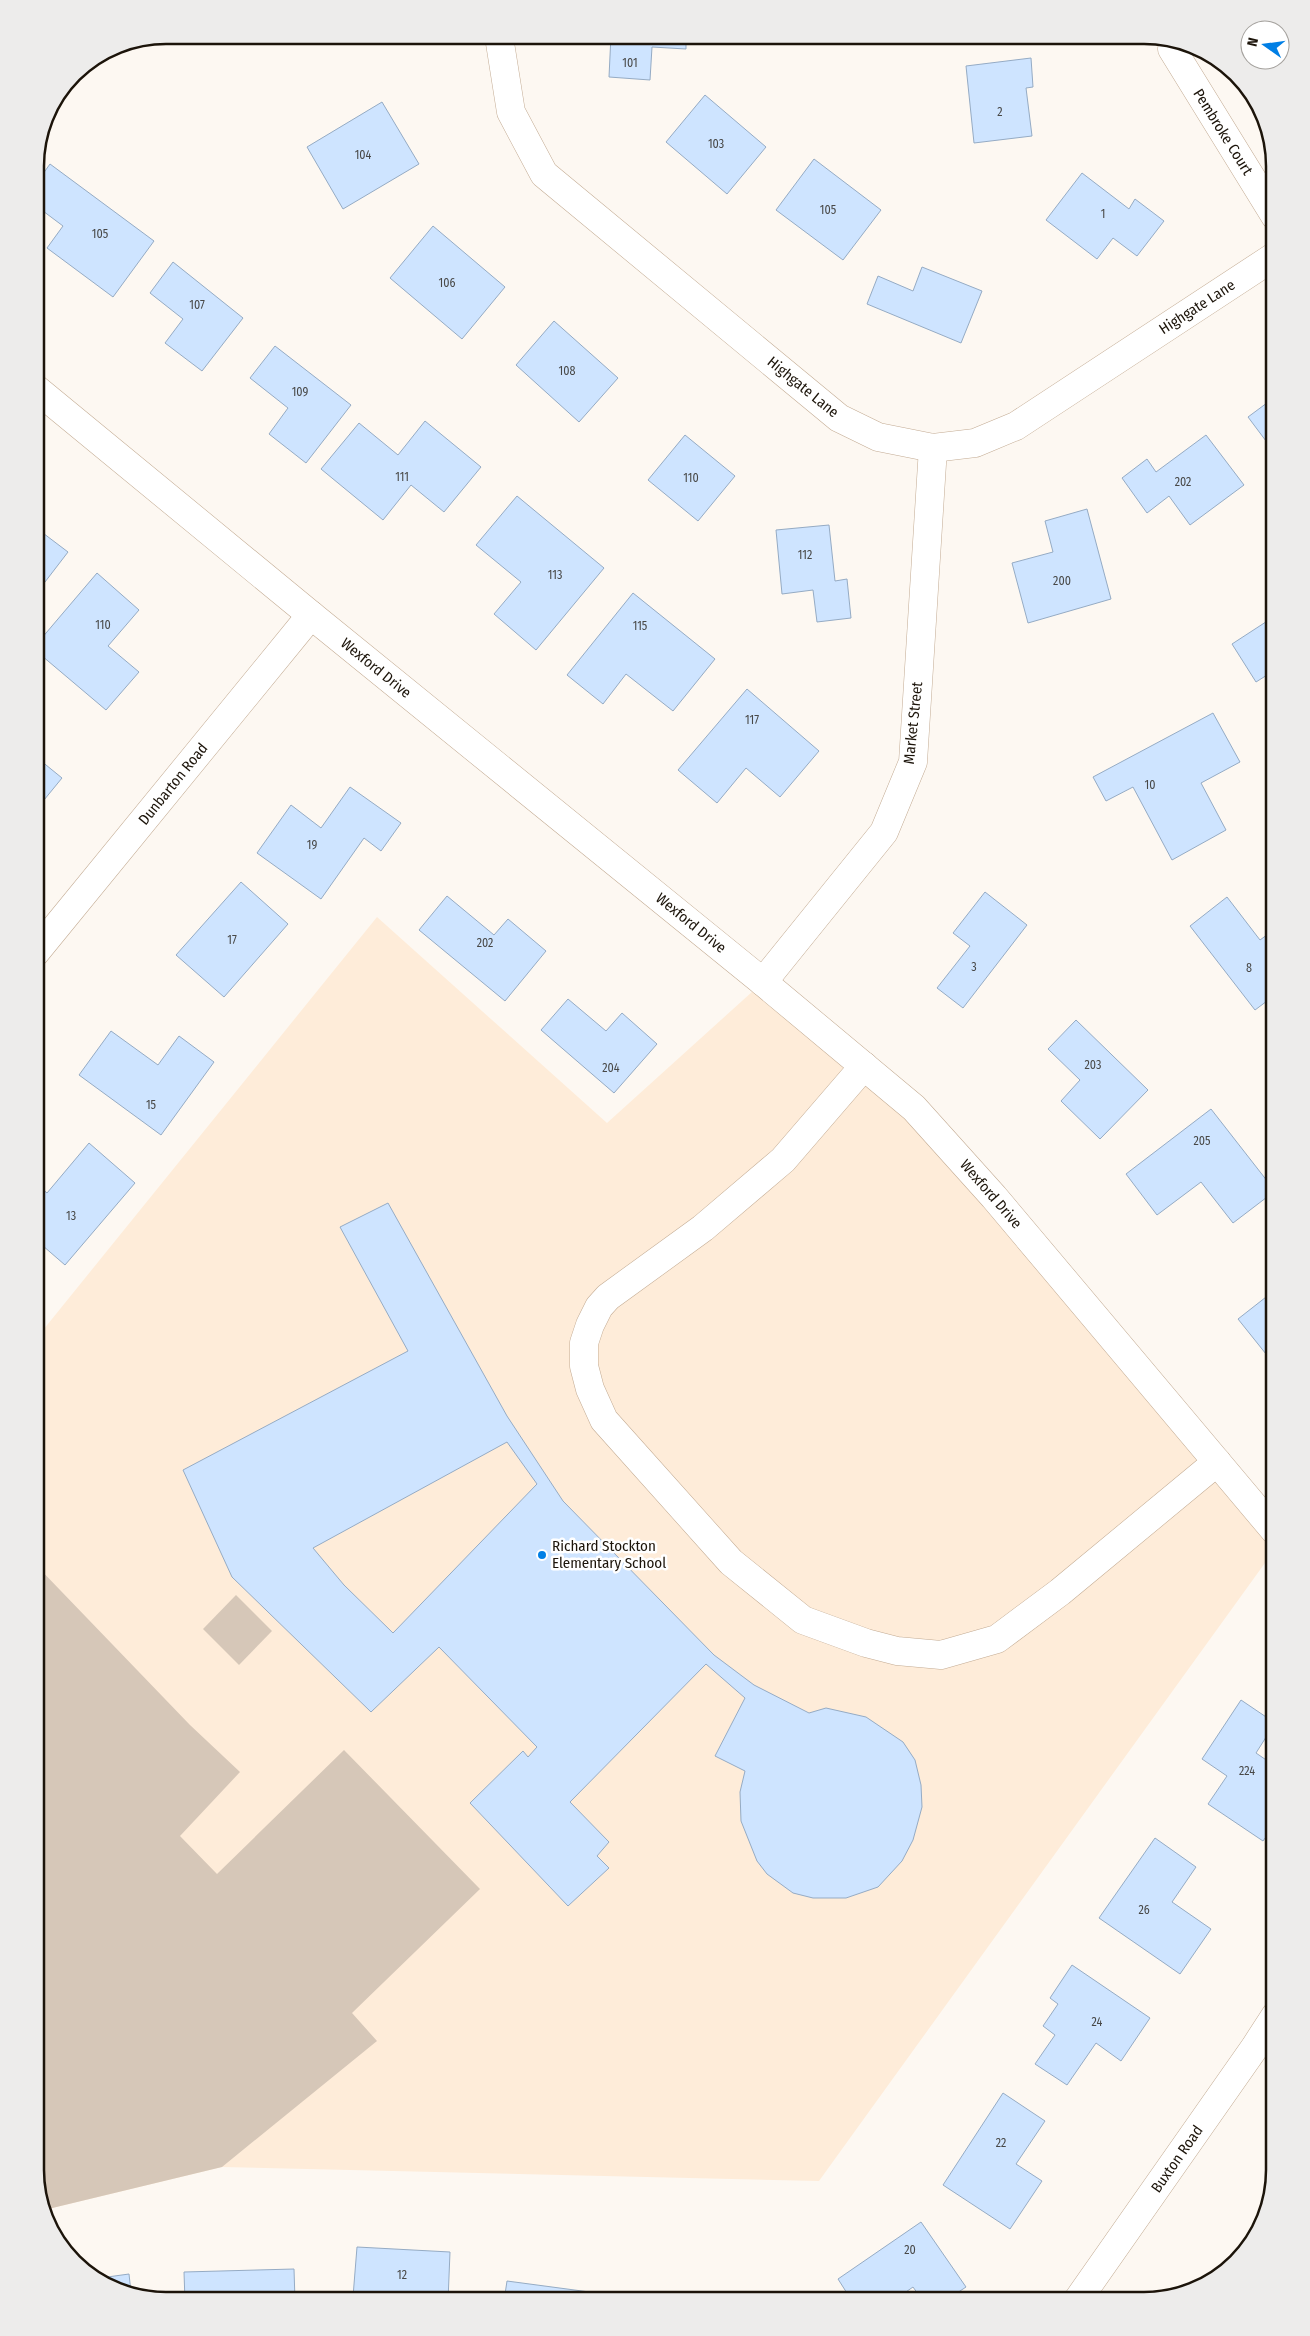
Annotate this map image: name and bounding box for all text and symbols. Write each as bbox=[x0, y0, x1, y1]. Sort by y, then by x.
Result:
north arrow bbox=[1240, 20, 1290, 70]
text: N bbox=[1244, 36, 1262, 48]
house number: 101 bbox=[622, 56, 638, 70]
street label: Pembroke Court bbox=[1189, 86, 1257, 178]
house number: 2 bbox=[997, 105, 1003, 119]
house number: 103 bbox=[708, 137, 724, 151]
house number: 104 bbox=[355, 148, 372, 162]
house number: 105 bbox=[820, 203, 837, 217]
house number: 1 bbox=[1101, 207, 1105, 221]
house number: 105 bbox=[92, 227, 109, 241]
house number: 106 bbox=[439, 276, 455, 290]
street label: Highgate Lane bbox=[1156, 276, 1238, 338]
house number: 107 bbox=[189, 298, 205, 312]
street label: Highgate Lane bbox=[764, 353, 842, 421]
house number: 108 bbox=[559, 364, 575, 378]
house number: 109 bbox=[292, 385, 309, 399]
house number: 111 bbox=[395, 470, 409, 484]
house number: 110 bbox=[683, 471, 699, 485]
house number: 202 bbox=[1175, 475, 1191, 489]
house number: 112 bbox=[798, 548, 812, 562]
house number: 113 bbox=[548, 568, 562, 582]
house number: 200 bbox=[1053, 574, 1071, 588]
house number: 110 bbox=[95, 618, 111, 632]
house number: 115 bbox=[633, 619, 648, 633]
street label: Wexford Drive bbox=[337, 634, 415, 702]
street label: Market Street bbox=[900, 681, 926, 765]
house number: 117 bbox=[745, 713, 759, 727]
street label: Dunbarton Road bbox=[135, 739, 211, 829]
house number: 10 bbox=[1145, 778, 1155, 792]
house number: 19 bbox=[307, 838, 317, 852]
street label: Wexford Drive bbox=[652, 889, 730, 957]
house number: 17 bbox=[227, 933, 237, 947]
house number: 202 bbox=[477, 936, 493, 950]
house number: 3 bbox=[971, 960, 977, 974]
house number: 8 bbox=[1246, 961, 1252, 975]
house number: 203 bbox=[1085, 1058, 1101, 1072]
house number: 204 bbox=[602, 1061, 620, 1075]
house number: 15 bbox=[146, 1098, 157, 1112]
house number: 205 bbox=[1193, 1134, 1211, 1148]
street label: Wexford Drive bbox=[956, 1156, 1026, 1232]
house number: 13 bbox=[66, 1209, 76, 1223]
place label: Richard Stockton Elementary School bbox=[552, 1537, 666, 1572]
marker: Richard Stockton Elementary School bbox=[536, 1549, 548, 1561]
house number: 224 bbox=[1239, 1764, 1255, 1778]
house number: 26 bbox=[1138, 1903, 1150, 1917]
house number: 24 bbox=[1092, 2015, 1103, 2029]
street label: Buxton Road bbox=[1147, 2122, 1207, 2196]
house number: 22 bbox=[996, 2136, 1006, 2150]
house number: 20 bbox=[904, 2243, 916, 2257]
house number: 12 bbox=[397, 2268, 407, 2282]

